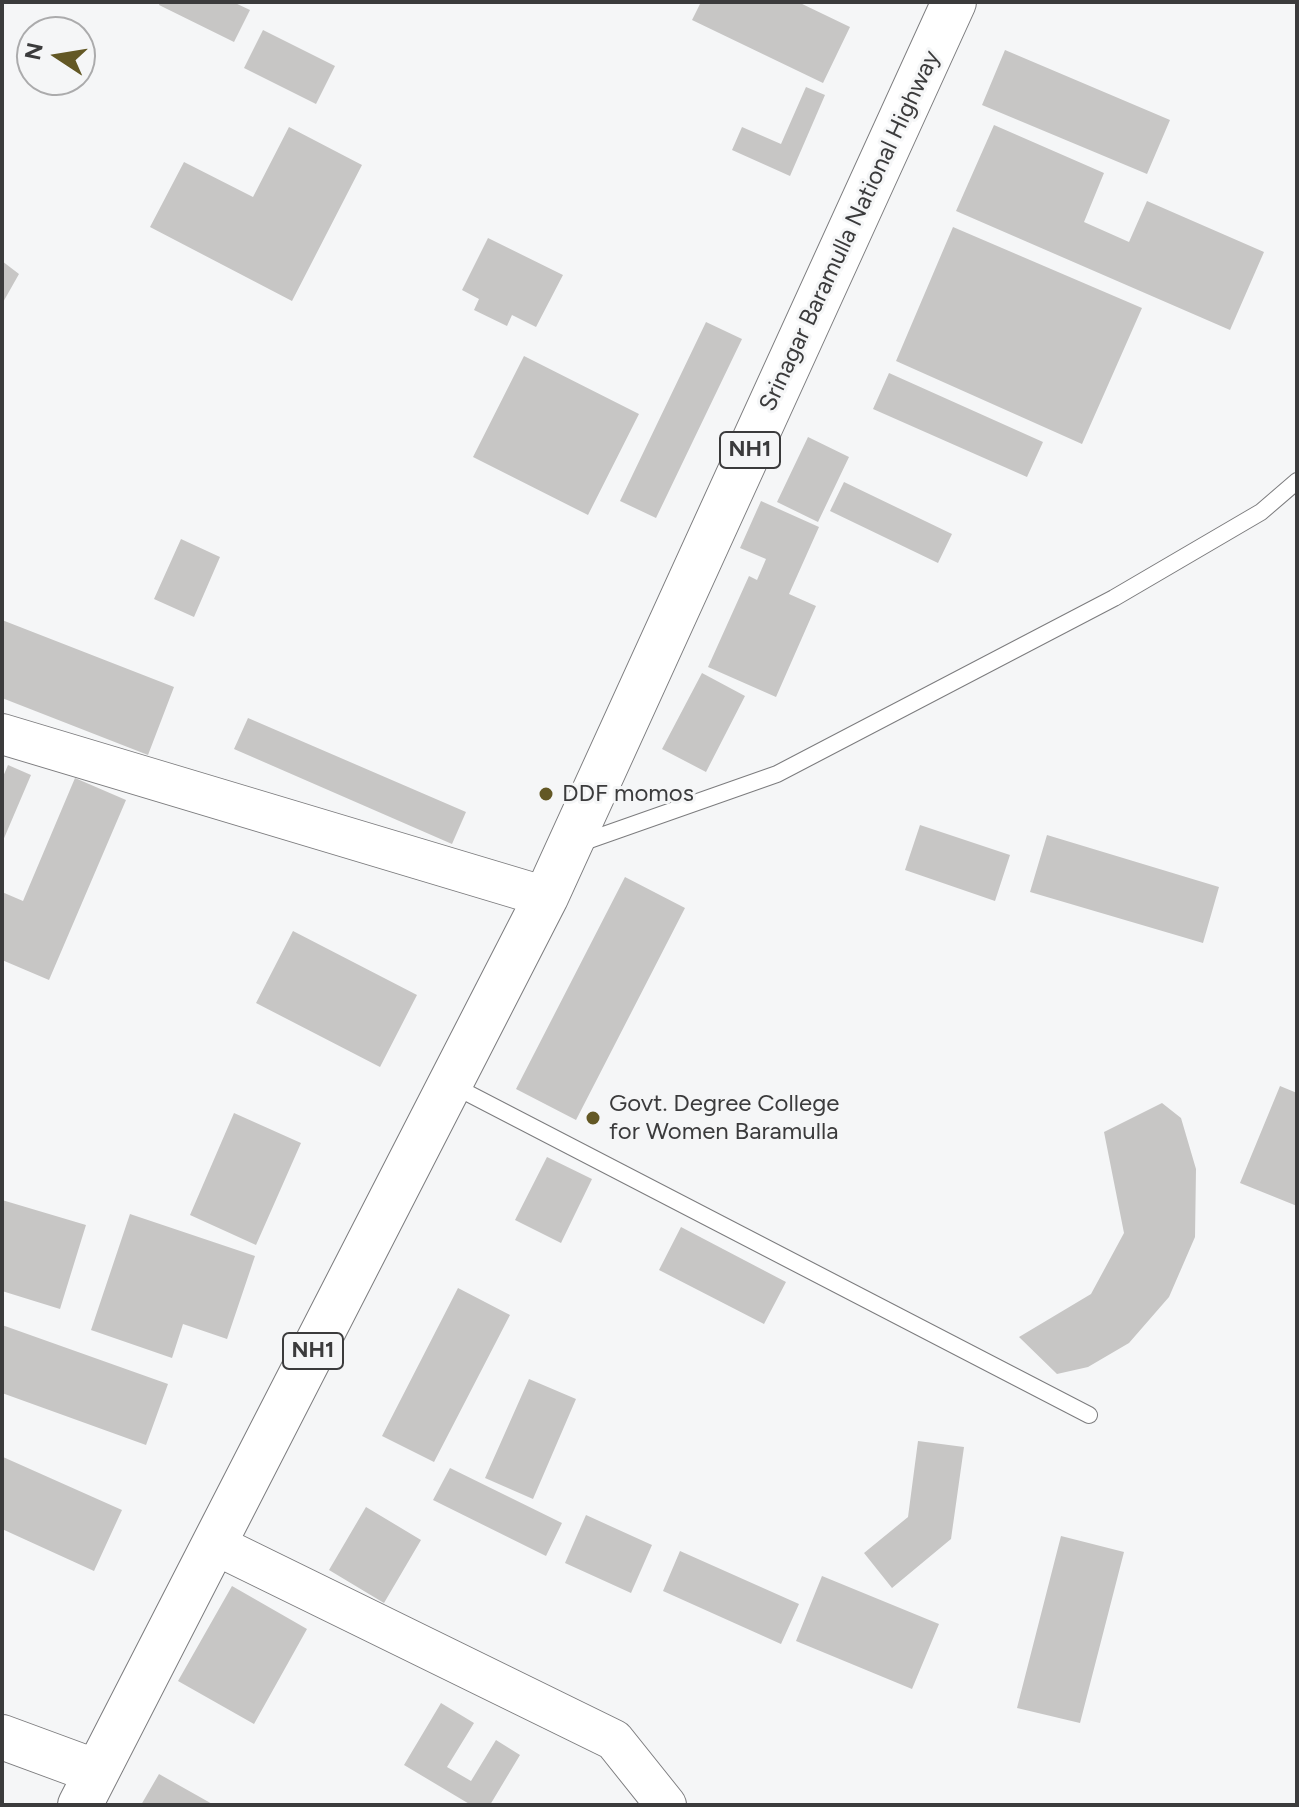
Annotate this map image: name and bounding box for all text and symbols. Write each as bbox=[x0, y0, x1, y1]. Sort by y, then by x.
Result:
north arrow bbox=[16, 16, 96, 96]
text: N bbox=[19, 40, 49, 62]
street label: Srinagar Baramulla National Highway bbox=[754, 46, 946, 416]
road number: NH1 bbox=[720, 432, 780, 468]
place label: DDF momos bbox=[562, 780, 694, 808]
marker: DDF momos bbox=[537, 785, 555, 803]
place label: Govt. Degree College for Women Baramulla bbox=[609, 1090, 839, 1146]
marker: Govt. Degree College for Women Baramulla bbox=[584, 1109, 602, 1127]
road number: NH1 bbox=[283, 1333, 343, 1369]

